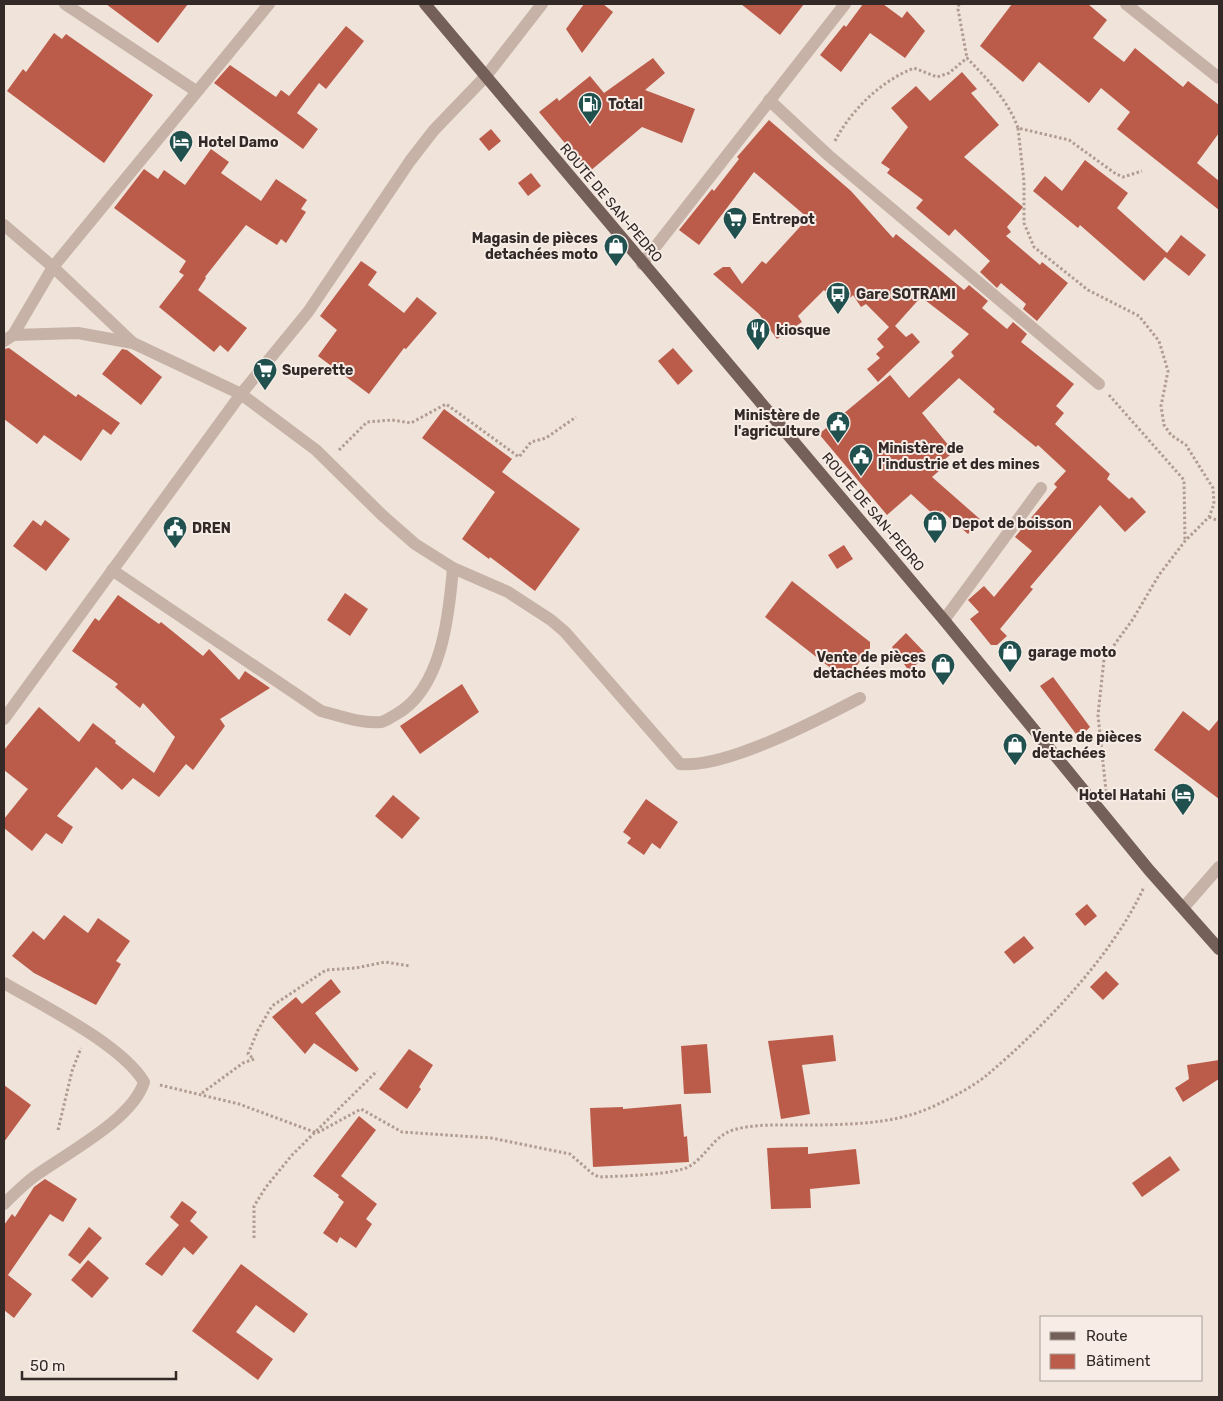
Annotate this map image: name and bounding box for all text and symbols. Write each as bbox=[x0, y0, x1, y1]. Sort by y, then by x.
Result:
fuel station icon: Total bbox=[577, 91, 603, 125]
place label: Total bbox=[608, 96, 643, 113]
hotel icon: Hotel Damo bbox=[168, 129, 194, 163]
place label: Hotel Damo bbox=[198, 134, 278, 151]
street label: ROUTE DE SAN-PEDRO bbox=[556, 140, 666, 266]
supermarket icon: Entrepot bbox=[722, 206, 748, 240]
place label: Entrepot bbox=[752, 211, 815, 228]
place label: Magasin de pièces detachées moto bbox=[472, 230, 598, 263]
shop icon: Magasin de pièces detachées moto bbox=[603, 233, 629, 267]
bus stop icon: Gare SOTRAMI bbox=[825, 281, 851, 315]
place label: Gare SOTRAMI bbox=[856, 286, 956, 303]
restaurant icon: kiosque bbox=[745, 317, 771, 351]
place label: kiosque bbox=[776, 322, 831, 339]
supermarket icon: Superette bbox=[252, 357, 278, 391]
place label: Superette bbox=[282, 362, 353, 379]
place label: Ministère de l'agriculture bbox=[734, 407, 820, 440]
public building icon: Ministère de l'agriculture bbox=[825, 410, 851, 444]
place label: Ministère de l'industrie et des mines bbox=[878, 440, 1040, 473]
public building icon: Ministère de l'industrie et des mines bbox=[848, 443, 874, 477]
street label: ROUTE DE SAN-PEDRO bbox=[818, 449, 928, 575]
shop icon: Depot de boisson bbox=[922, 510, 948, 544]
public building icon: DREN bbox=[162, 515, 188, 549]
place label: Depot de boisson bbox=[952, 515, 1072, 532]
place label: DREN bbox=[192, 520, 231, 537]
shop icon: garage moto bbox=[997, 639, 1023, 673]
place label: garage moto bbox=[1028, 644, 1116, 661]
place label: Vente de pièces detachées moto bbox=[813, 649, 926, 682]
shop icon: Vente de pièces detachées moto bbox=[930, 652, 956, 686]
place label: Vente de pièces detachées bbox=[1032, 729, 1142, 762]
shop icon: Vente de pièces detachées bbox=[1002, 732, 1028, 766]
hotel icon: Hotel Hatahi bbox=[1170, 782, 1196, 816]
place label: Hotel Hatahi bbox=[1079, 787, 1166, 804]
legend bbox=[1040, 1316, 1203, 1381]
text: Route bbox=[1086, 1327, 1128, 1345]
scale bar bbox=[22, 1348, 176, 1380]
text: Bâtiment bbox=[1086, 1352, 1150, 1370]
text: 50 m bbox=[30, 1357, 65, 1375]

